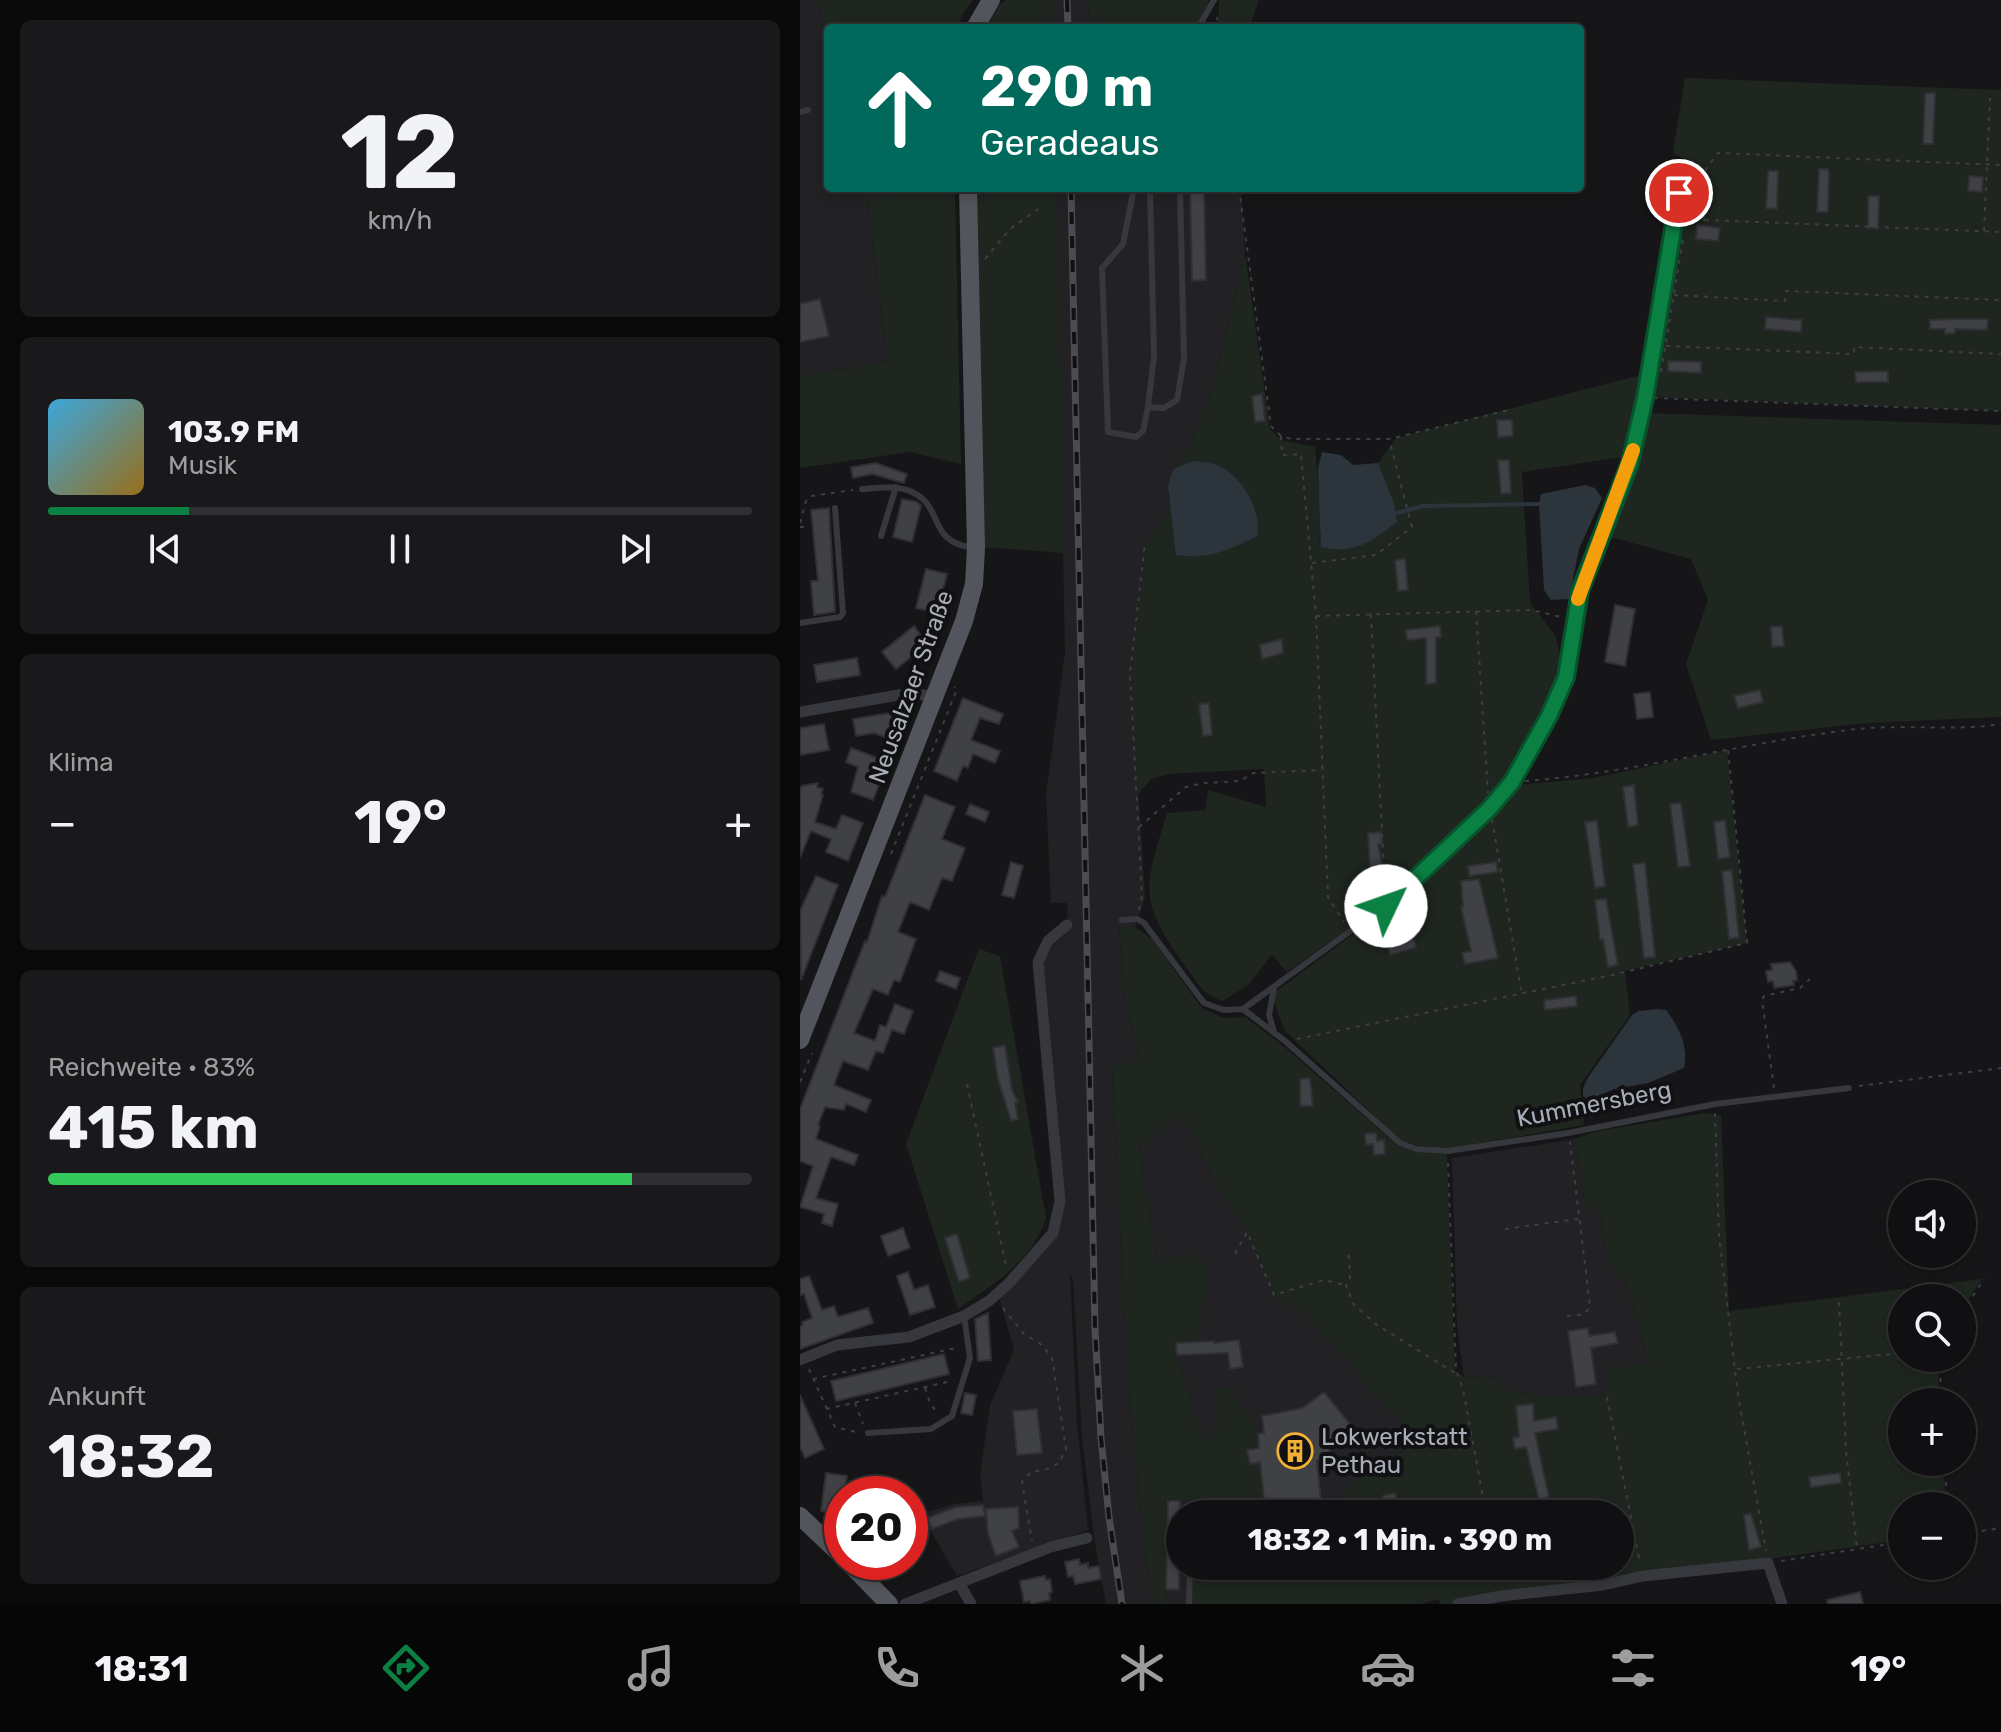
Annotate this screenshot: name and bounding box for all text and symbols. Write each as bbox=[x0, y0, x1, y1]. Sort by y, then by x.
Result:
text: 290 m bbox=[980, 54, 1154, 120]
icon: ahead bbox=[848, 56, 952, 160]
text: 12 bbox=[340, 91, 460, 214]
text: Geradeaus bbox=[980, 121, 1159, 164]
pin bbox=[1645, 159, 1713, 227]
icon: arrive bbox=[1657, 171, 1701, 215]
text: km/h bbox=[368, 205, 432, 236]
text: 103.9 FM bbox=[168, 414, 299, 450]
text: Musik bbox=[168, 450, 237, 481]
icon: previous bbox=[143, 527, 187, 571]
icon: pause bbox=[378, 527, 422, 571]
icon: next bbox=[613, 527, 657, 571]
street label: Neusalzaer Straße bbox=[863, 587, 959, 787]
text: Klima bbox=[48, 747, 114, 778]
text: 19° bbox=[354, 787, 447, 858]
text: − bbox=[48, 797, 77, 849]
text: + bbox=[725, 797, 752, 849]
position arrow bbox=[1344, 864, 1428, 948]
text: Reichweite · 83% bbox=[48, 1052, 255, 1083]
street label: Kummersberg bbox=[1514, 1075, 1674, 1133]
text: 415 km bbox=[48, 1092, 259, 1163]
map controls bbox=[1888, 1180, 1976, 1580]
button: sound bbox=[1888, 1180, 1976, 1268]
button: search bbox=[1888, 1284, 1976, 1372]
text: Ankunft bbox=[48, 1381, 146, 1412]
button: + bbox=[1888, 1388, 1976, 1476]
text: 18:32 bbox=[48, 1421, 215, 1492]
place label: Lokwerkstatt Pethau bbox=[1321, 1423, 1468, 1479]
building icon: Lokwerkstatt Pethau bbox=[1276, 1432, 1314, 1470]
speed limit sign: 20 bbox=[824, 1476, 928, 1580]
button: − bbox=[1888, 1492, 1976, 1580]
text: 18:32 · 1 Min. · 390 m bbox=[1248, 1522, 1552, 1558]
icon: directions bbox=[378, 1640, 434, 1696]
icon: music bbox=[623, 1640, 679, 1696]
icon: phone bbox=[869, 1640, 925, 1696]
icon: climate bbox=[1114, 1640, 1170, 1696]
icon: car bbox=[1360, 1640, 1416, 1696]
icon: filters bbox=[1605, 1640, 1661, 1696]
text: 18:31 bbox=[95, 1647, 189, 1690]
text: 19° bbox=[1850, 1647, 1906, 1690]

